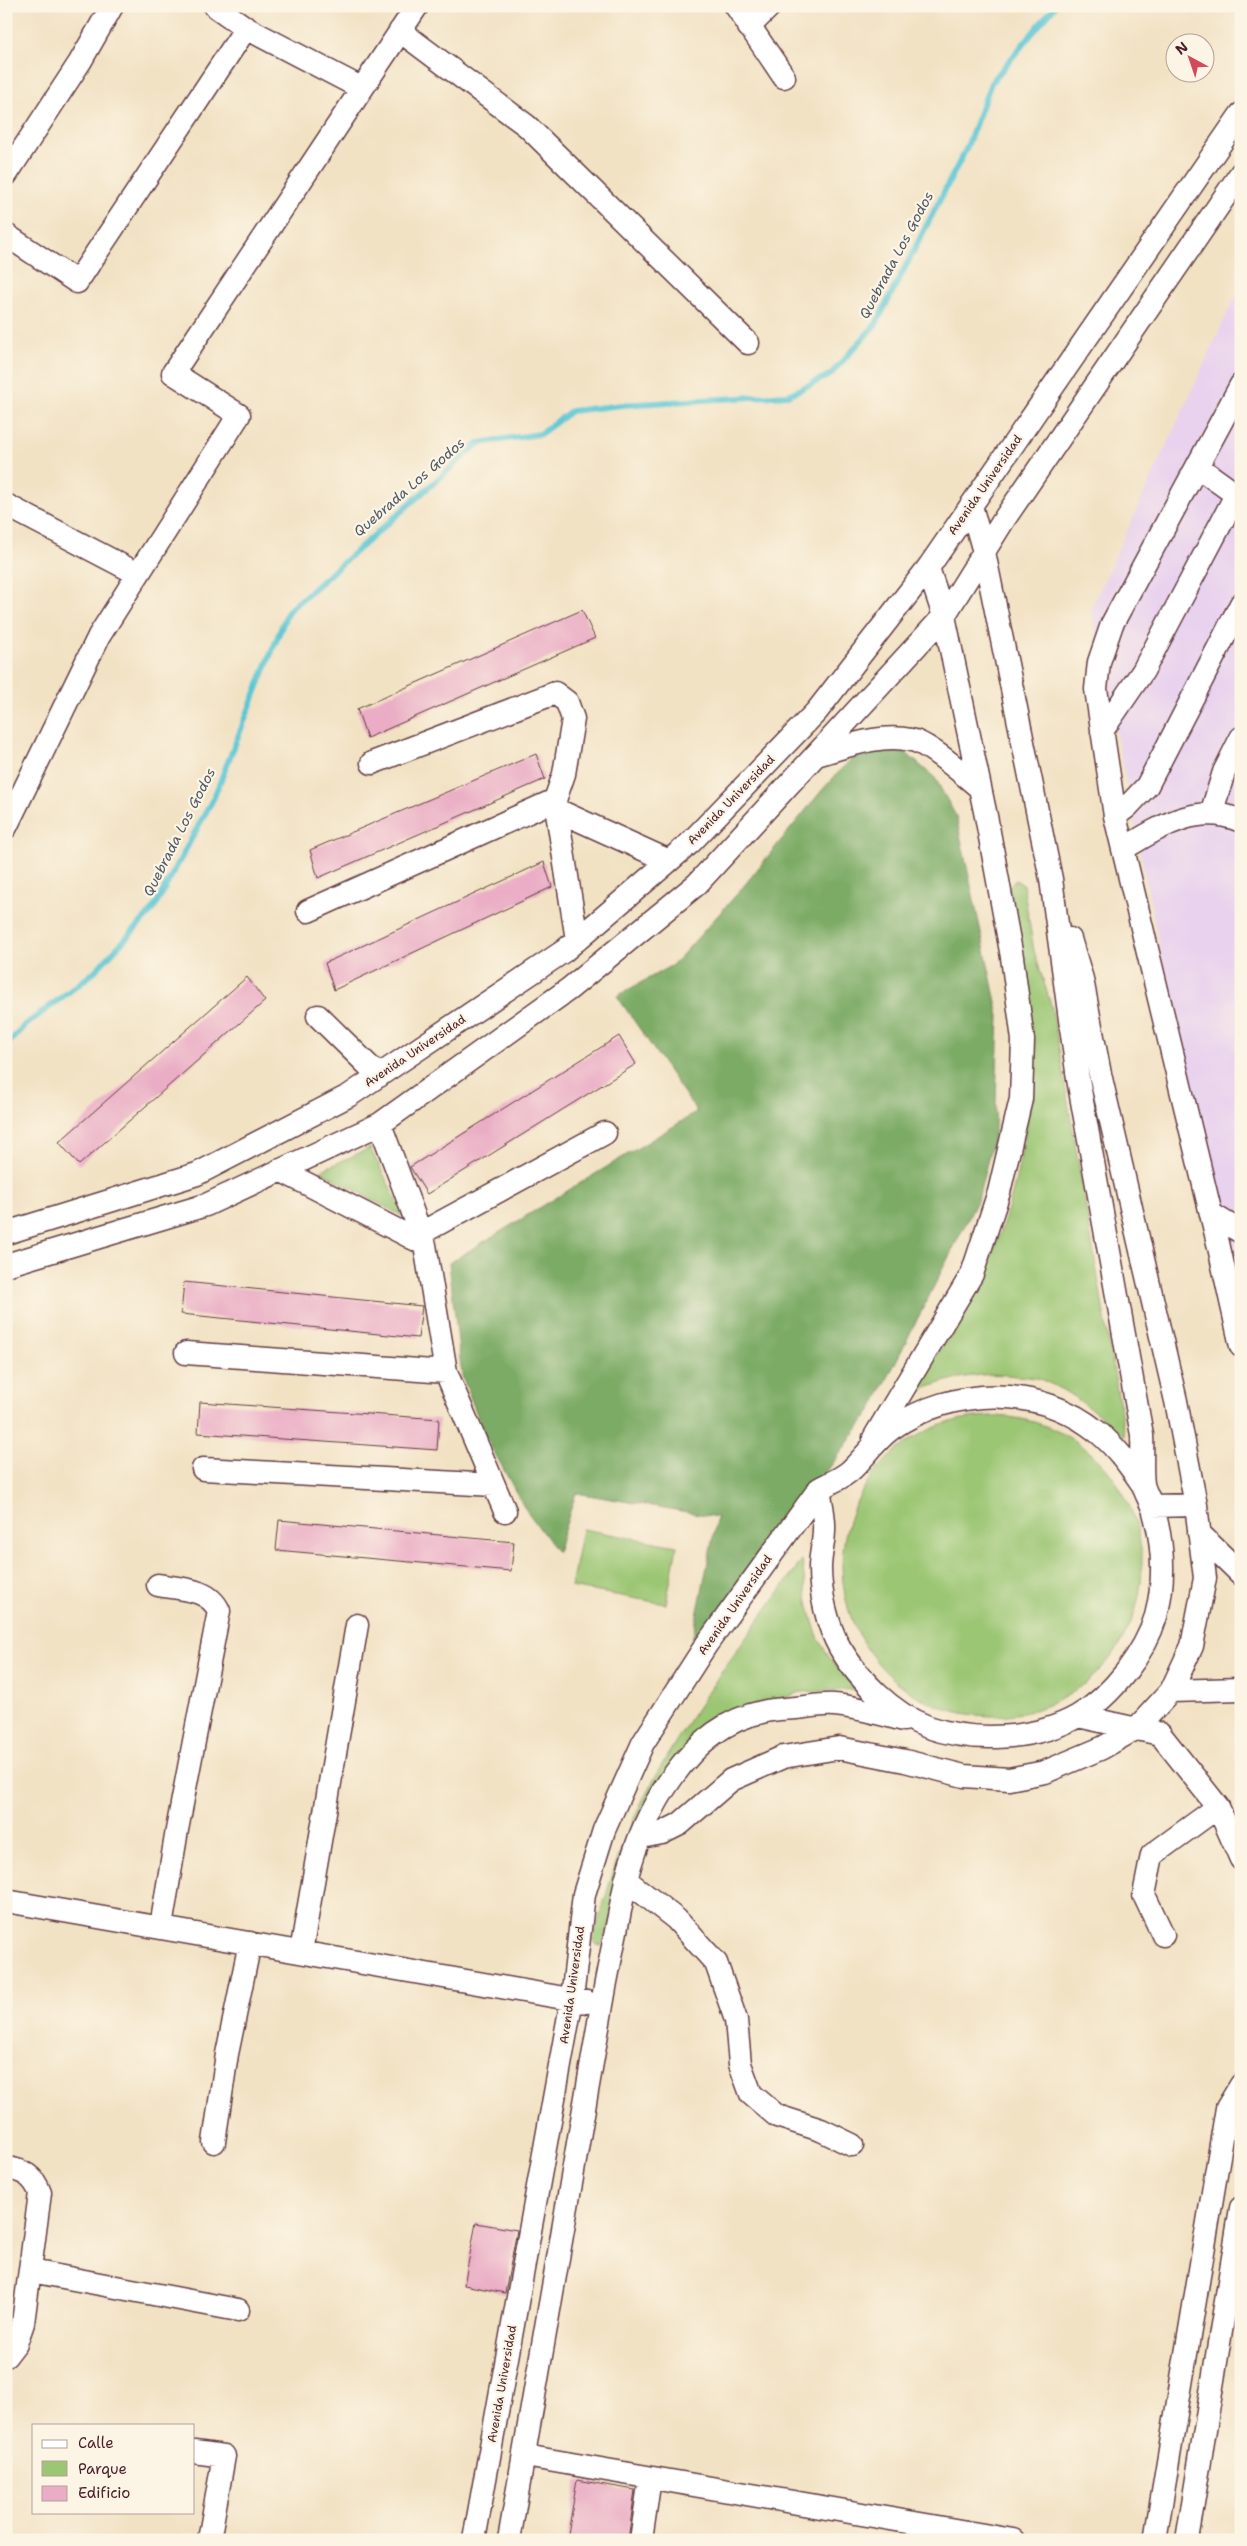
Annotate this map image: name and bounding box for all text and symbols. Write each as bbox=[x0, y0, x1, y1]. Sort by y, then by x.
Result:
north arrow bbox=[1164, 32, 1214, 82]
text: N bbox=[1172, 38, 1192, 59]
water label: Quebrada Los Godos bbox=[855, 188, 937, 322]
street label: Avenida Universidad bbox=[944, 431, 1026, 538]
water label: Quebrada Los Godos bbox=[350, 434, 468, 540]
street label: Avenida Universidad bbox=[684, 751, 778, 848]
water label: Quebrada Los Godos bbox=[139, 765, 219, 899]
street label: Avenida Universidad bbox=[361, 1011, 469, 1091]
street label: Avenida Universidad bbox=[694, 1551, 776, 1658]
street label: Avenida Universidad bbox=[556, 1925, 588, 2045]
street label: Avenida Universidad bbox=[484, 2324, 520, 2444]
legend bbox=[32, 2424, 195, 2514]
text: Calle bbox=[78, 2433, 114, 2453]
text: Parque bbox=[78, 2459, 127, 2479]
text: Edificio bbox=[78, 2483, 130, 2503]

